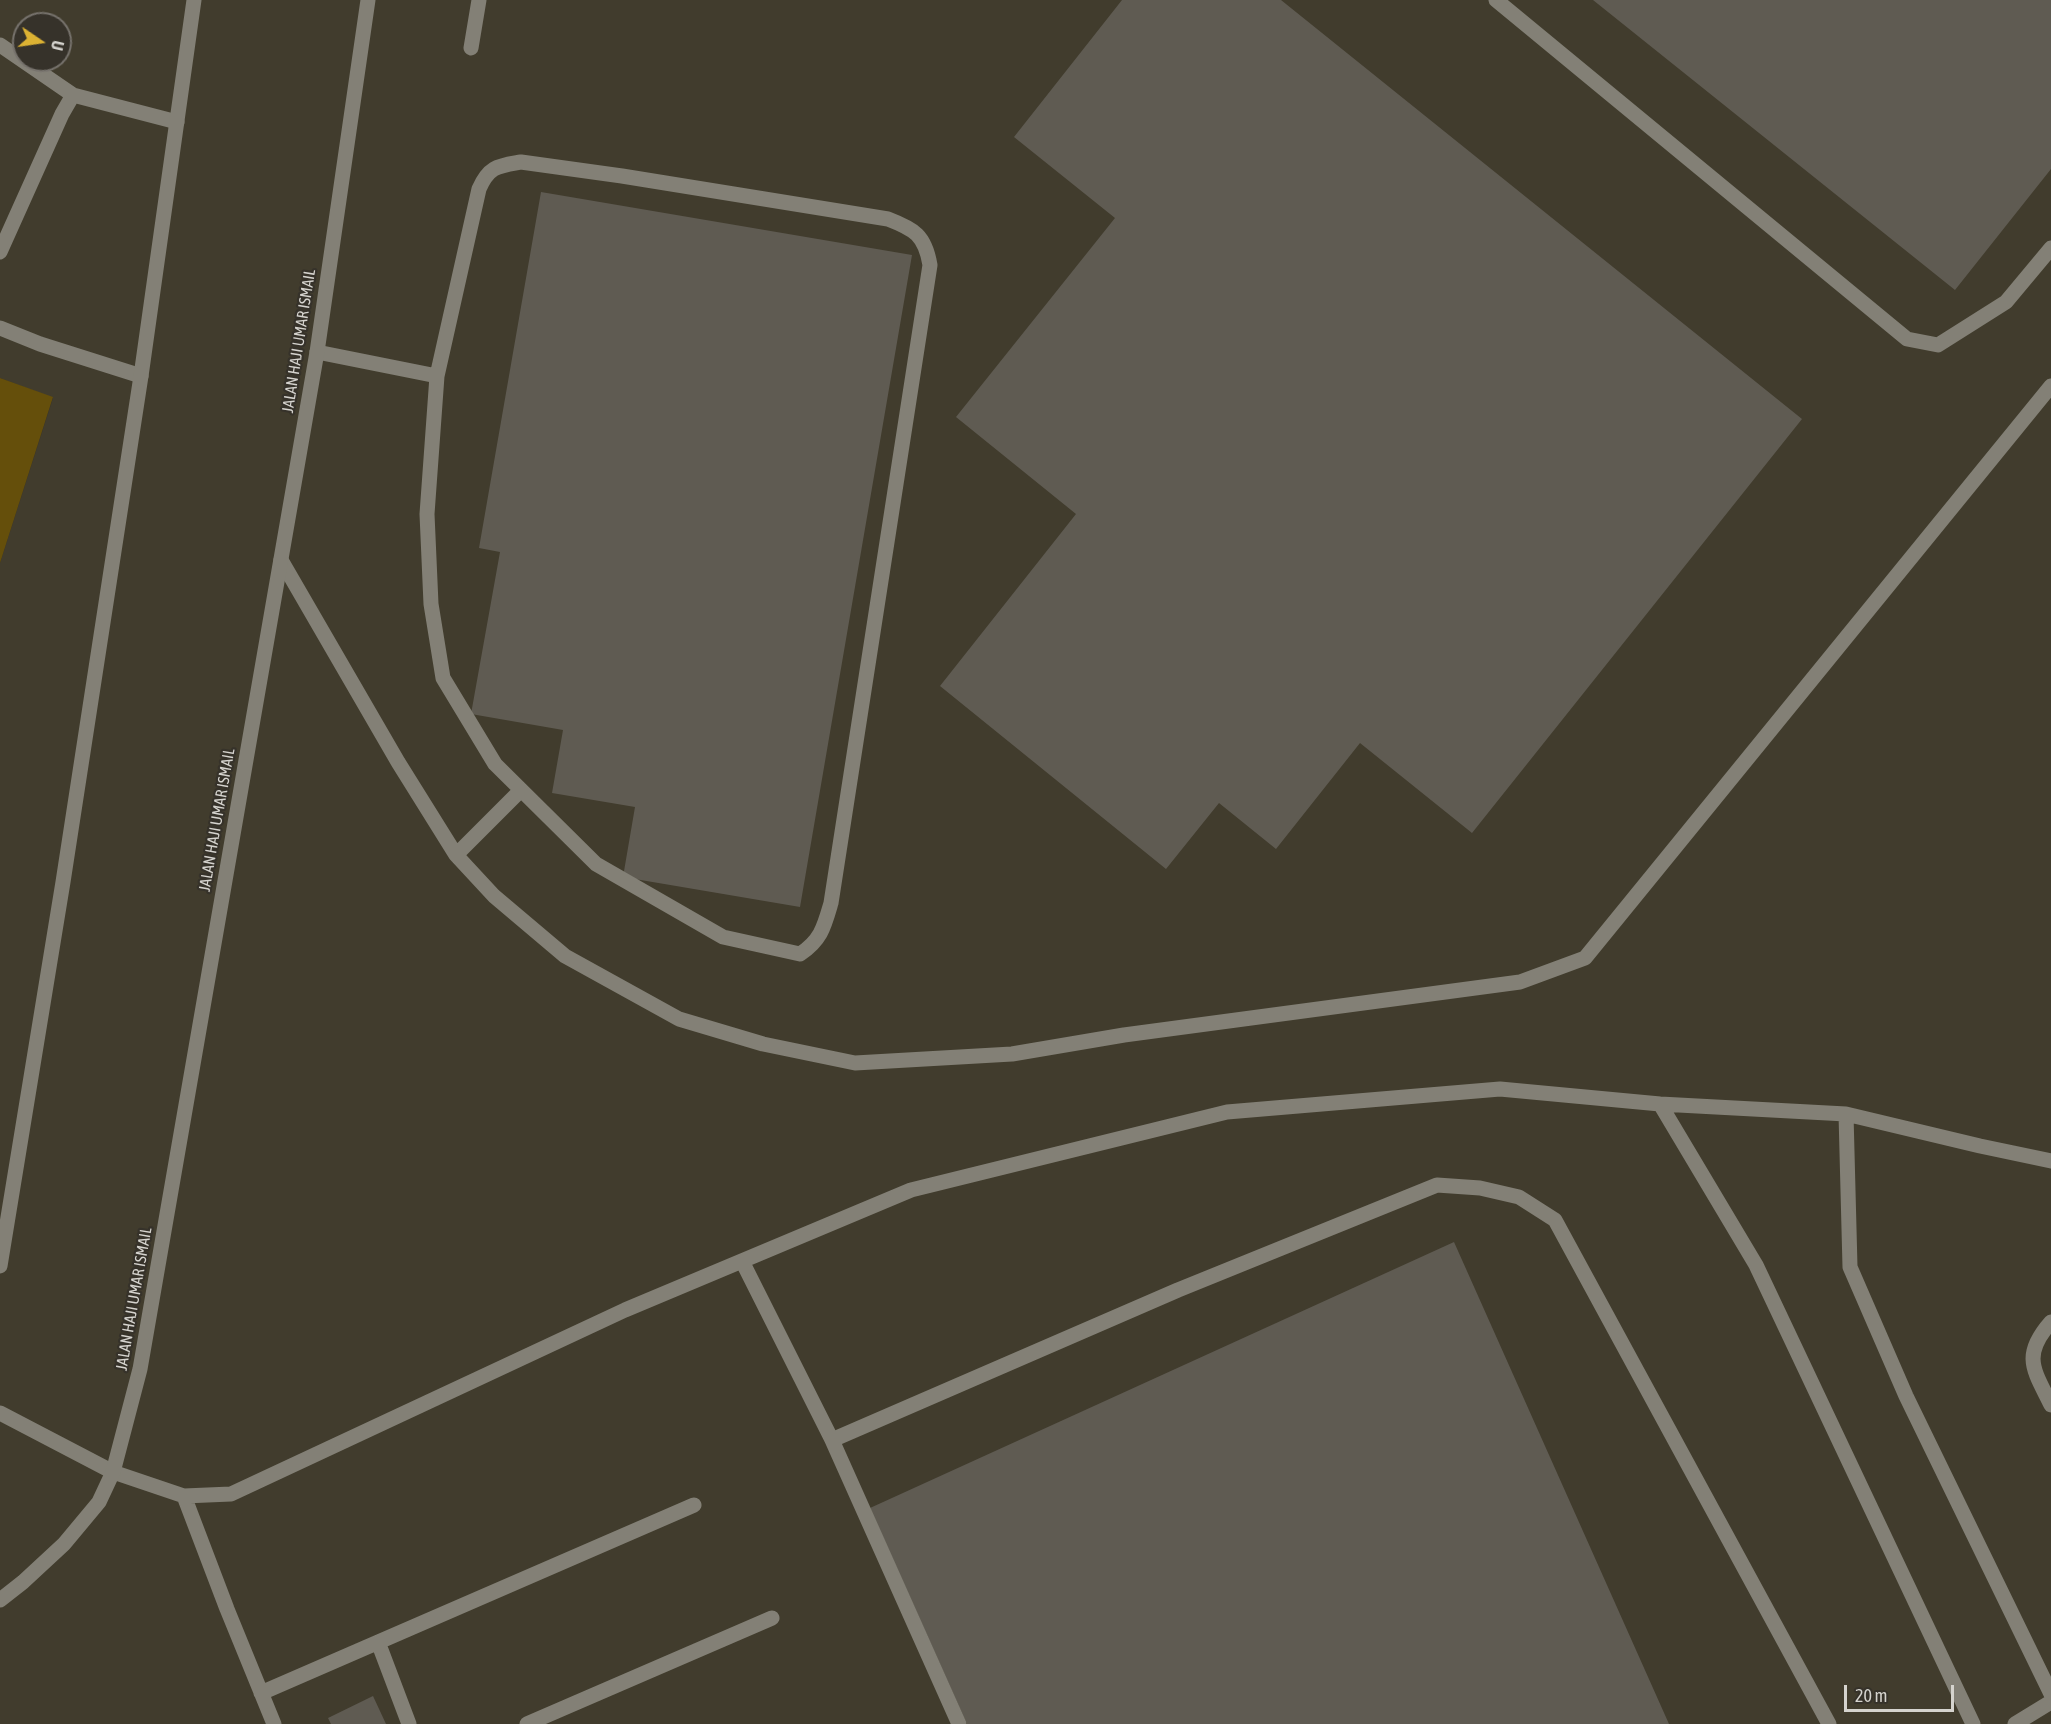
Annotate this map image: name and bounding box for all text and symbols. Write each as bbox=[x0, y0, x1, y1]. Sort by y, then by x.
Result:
north arrow bbox=[12, 12, 72, 72]
text: U bbox=[48, 39, 67, 52]
street label: JALAN HAJI UMAR ISMAIL bbox=[278, 268, 320, 414]
street label: JALAN HAJI UMAR ISMAIL bbox=[195, 747, 239, 893]
street label: JALAN HAJI UMAR ISMAIL bbox=[112, 1226, 156, 1372]
scale bar bbox=[1847, 1673, 1956, 1711]
text: 20 m bbox=[1855, 1685, 1887, 1706]

